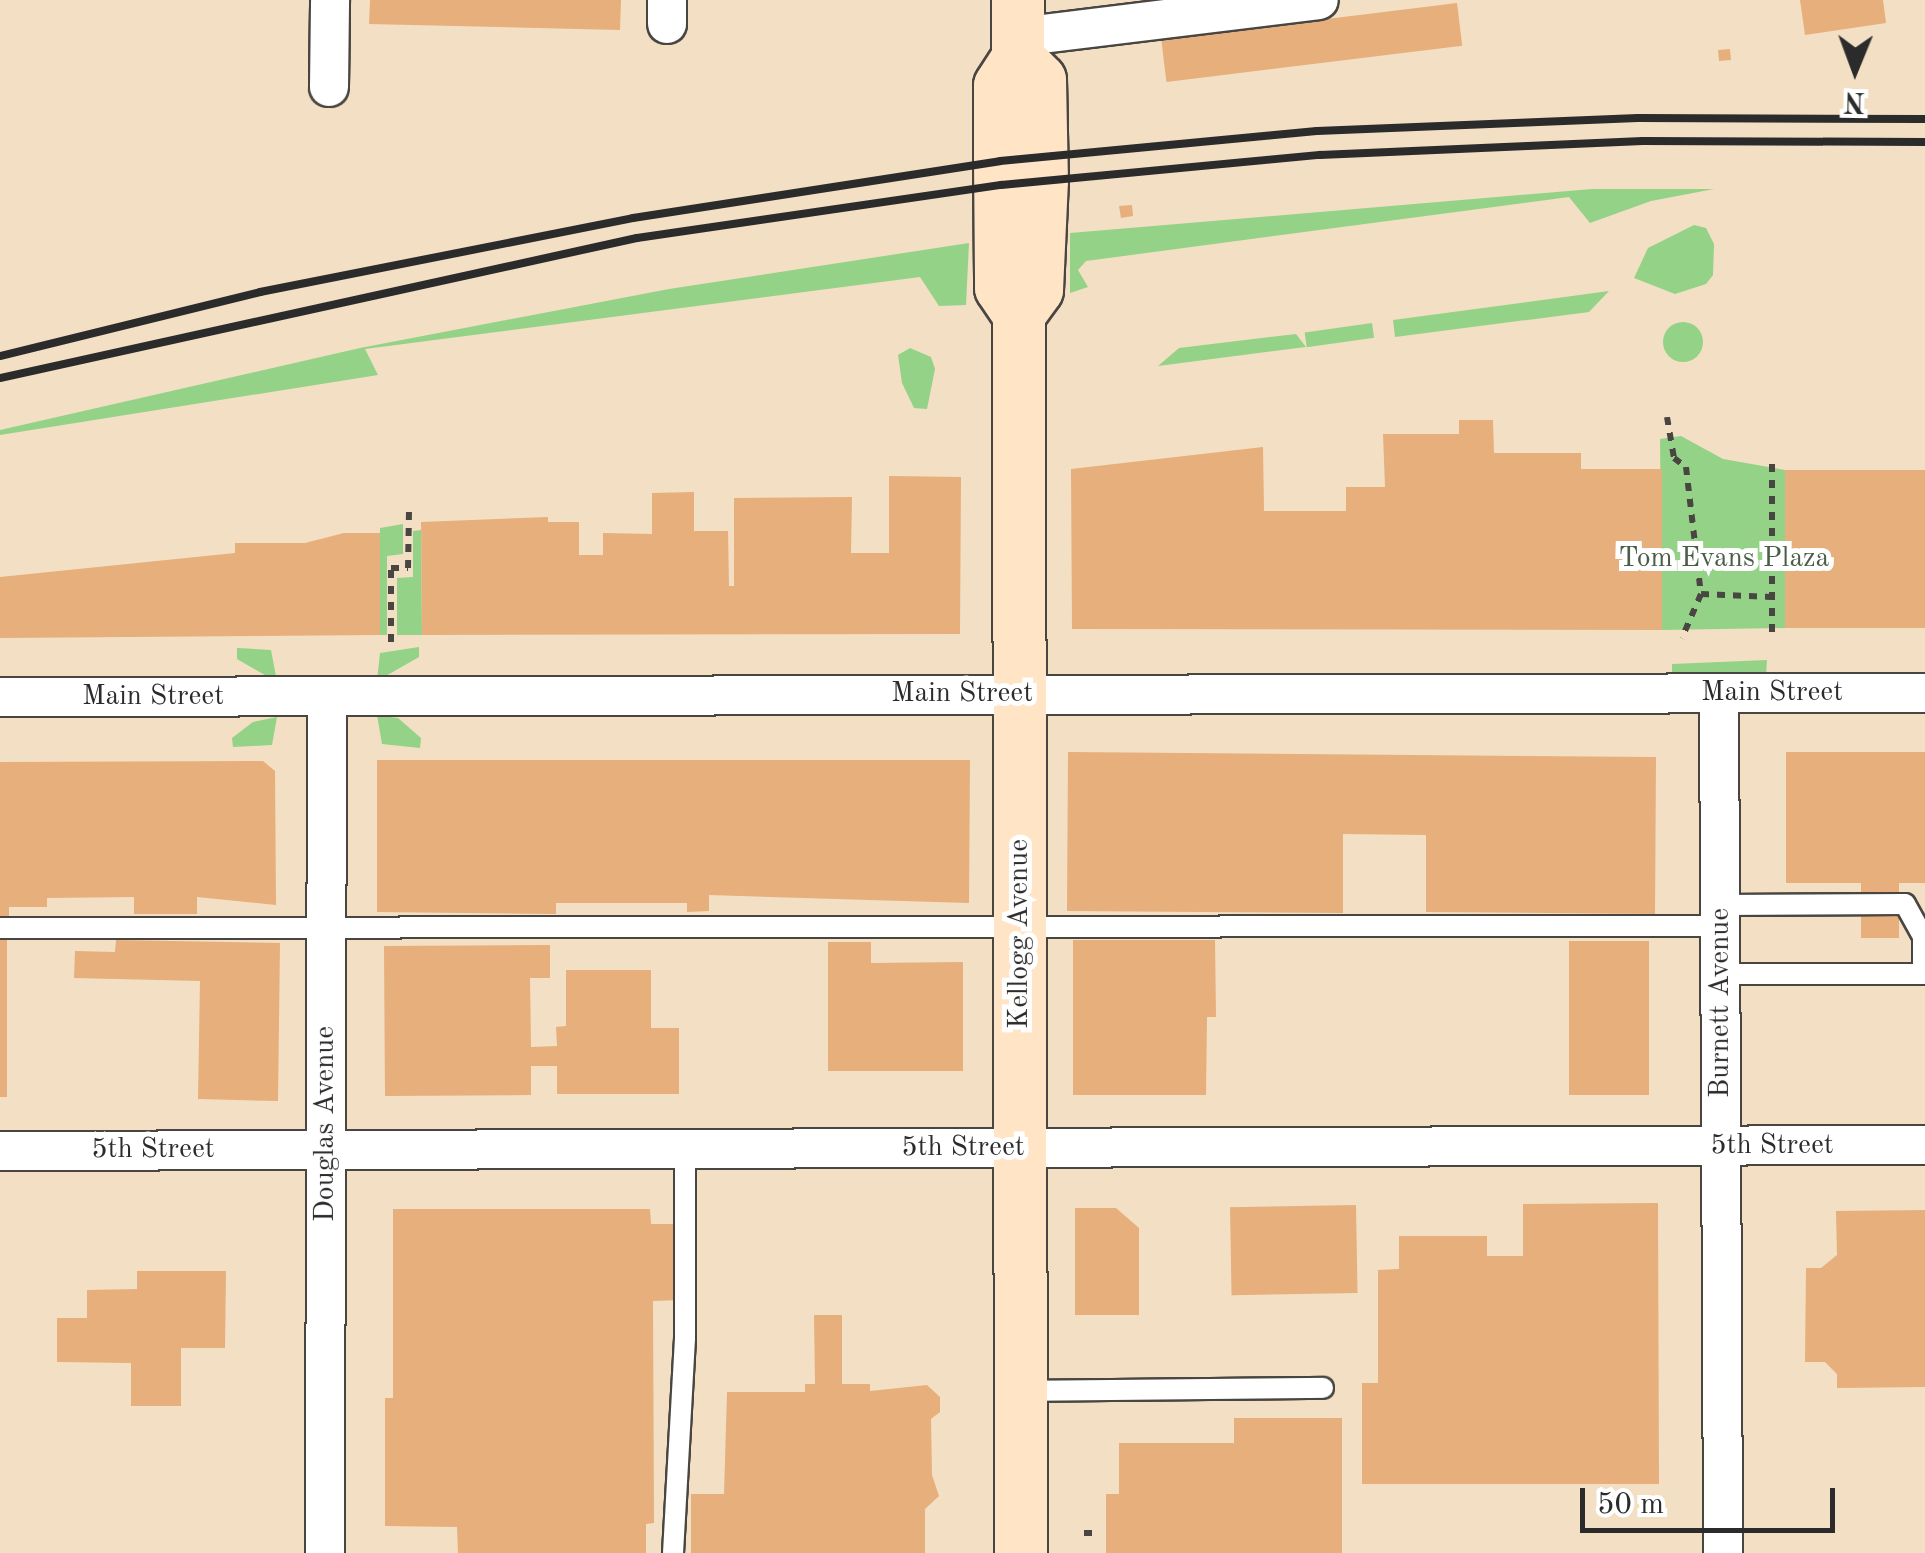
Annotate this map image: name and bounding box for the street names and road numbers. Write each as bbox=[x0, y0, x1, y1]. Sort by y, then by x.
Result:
street label: Main Street bbox=[1701, 676, 1843, 710]
street label: Main Street bbox=[891, 677, 1033, 711]
street label: Main Street bbox=[82, 680, 224, 714]
street label: Kellogg Avenue bbox=[1003, 839, 1037, 1029]
street label: Burnett Avenue bbox=[1704, 908, 1738, 1098]
street label: Douglas Avenue bbox=[309, 1026, 343, 1222]
street label: 5th Street bbox=[1710, 1129, 1834, 1163]
street label: 5th Street bbox=[901, 1131, 1025, 1165]
street label: 5th Street bbox=[91, 1133, 215, 1167]

